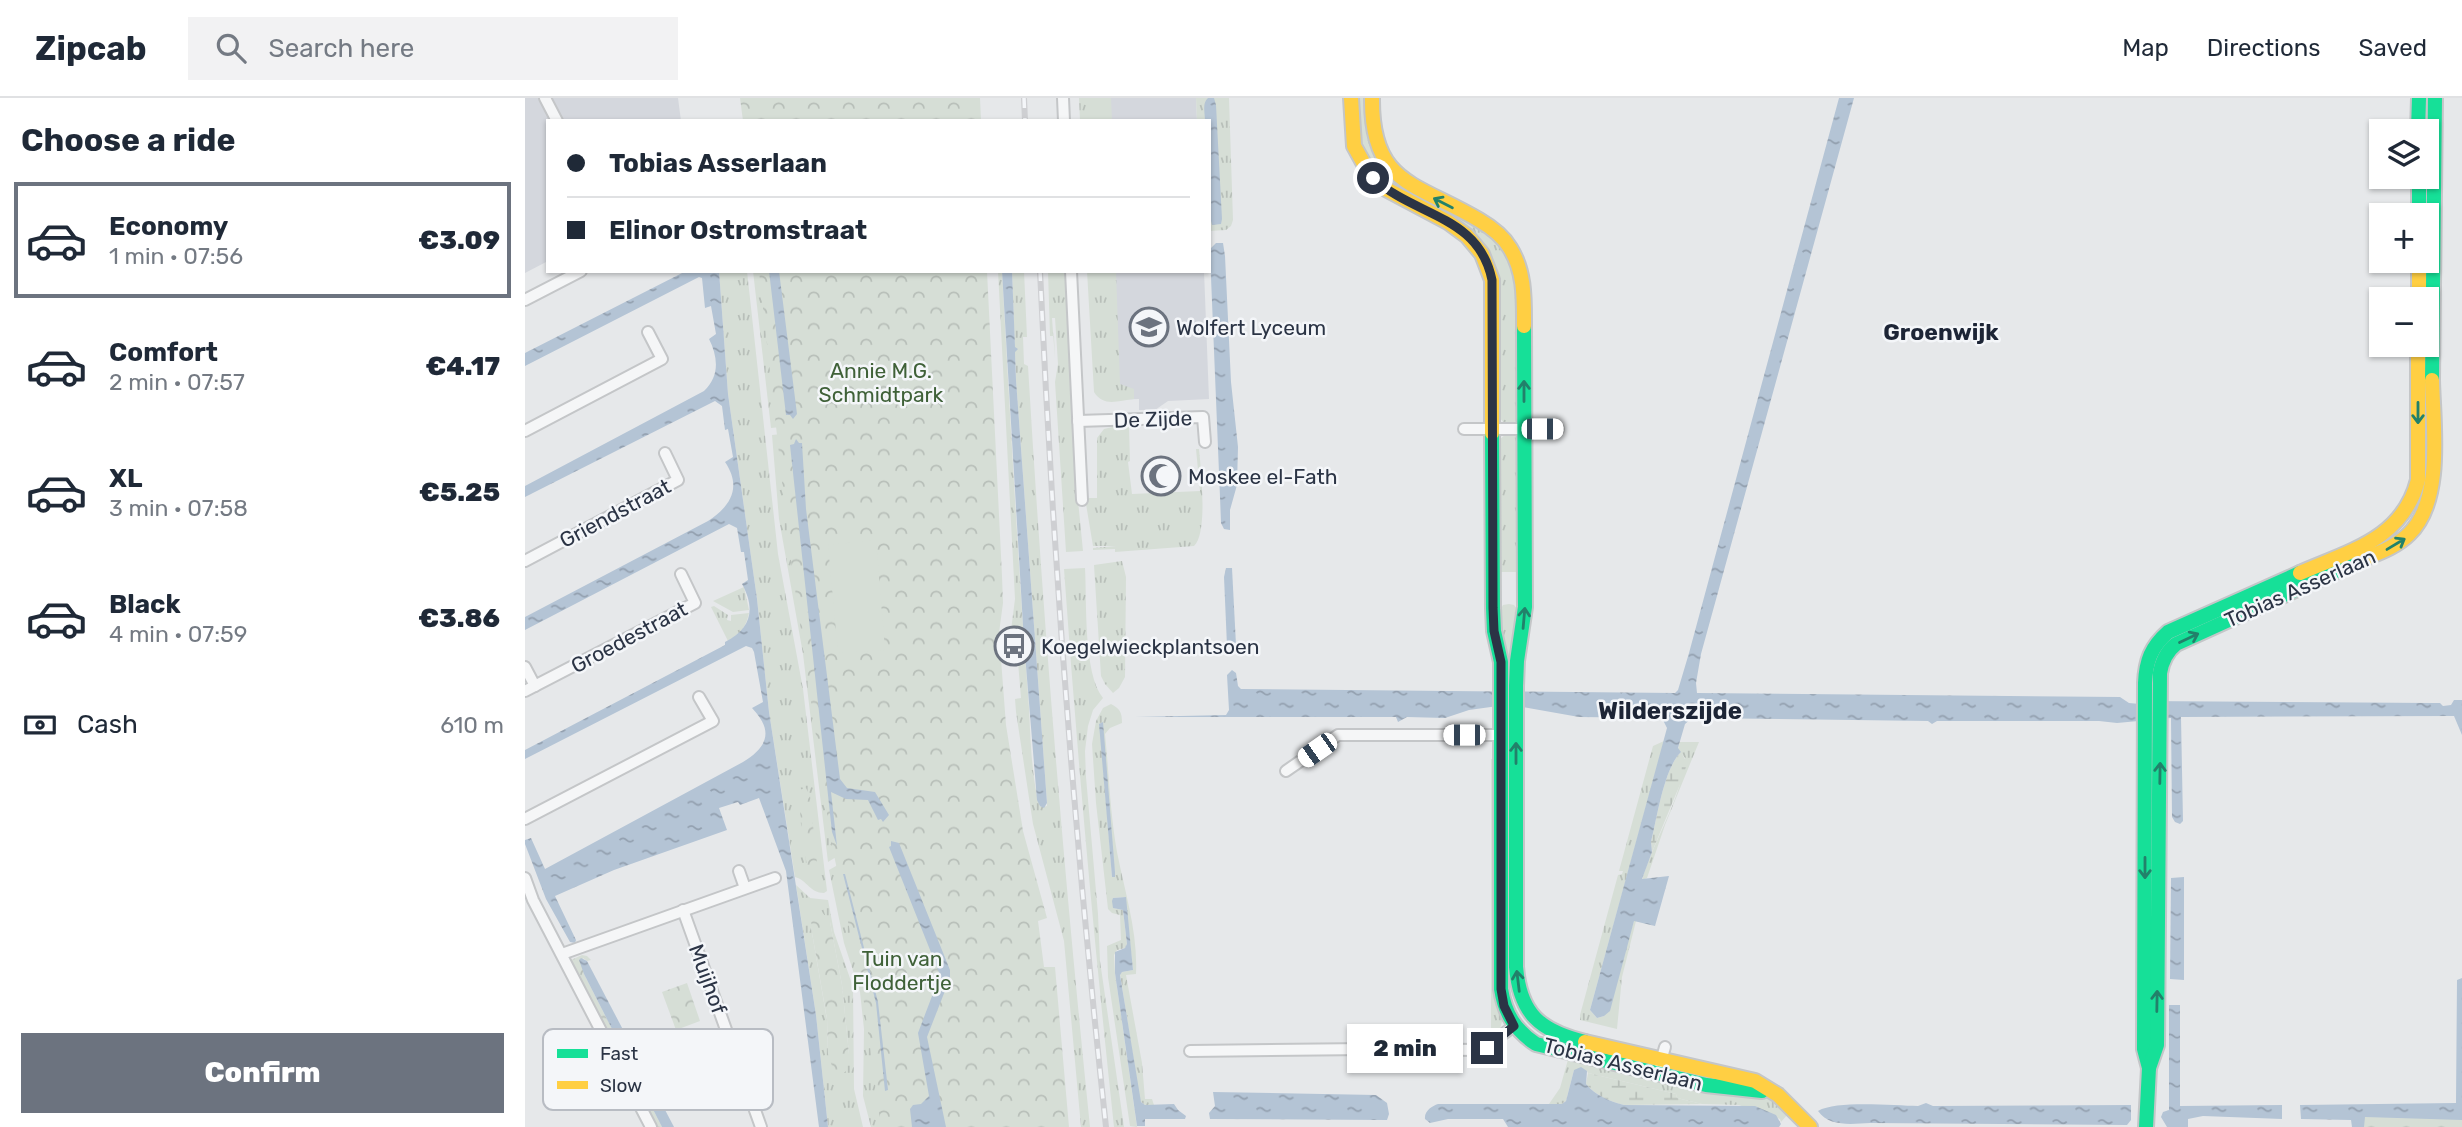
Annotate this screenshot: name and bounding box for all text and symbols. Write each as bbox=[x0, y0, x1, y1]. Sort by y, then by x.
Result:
search box bbox=[188, 17, 678, 80]
text: Zipcab bbox=[35, 29, 146, 68]
icon: search bbox=[212, 29, 250, 67]
text: Search here bbox=[268, 33, 414, 64]
text: Map bbox=[2122, 34, 2169, 62]
text: Directions bbox=[2207, 34, 2320, 62]
text: Saved bbox=[2358, 34, 2427, 62]
map controls bbox=[2369, 119, 2439, 357]
button: layers bbox=[2369, 119, 2439, 189]
text: Choose a ride bbox=[21, 121, 235, 159]
text: Tobias Asserlaan bbox=[609, 148, 827, 179]
route start bbox=[1357, 162, 1389, 194]
one-way arrow bbox=[1433, 195, 1454, 209]
button: + bbox=[2369, 203, 2439, 273]
icon: car bbox=[25, 209, 88, 272]
text: Economy bbox=[109, 211, 228, 242]
text: Elinor Ostromstraat bbox=[609, 215, 867, 246]
text: €3.09 bbox=[418, 225, 500, 256]
text: 1 min · 07:56 bbox=[109, 242, 243, 270]
button: − bbox=[2369, 287, 2439, 357]
school or university icon: Wolfert Lyceum bbox=[1128, 306, 1170, 348]
place label: Wolfert Lyceum bbox=[1176, 315, 1326, 340]
district label: Groenwijk bbox=[1883, 318, 1999, 346]
icon: car bbox=[25, 335, 88, 398]
text: Comfort bbox=[109, 337, 218, 368]
text: €4.17 bbox=[425, 351, 500, 382]
park label: Annie M.G. Schmidtpark bbox=[819, 358, 944, 407]
text: 2 min · 07:57 bbox=[109, 368, 245, 396]
one-way arrow bbox=[1517, 379, 1530, 402]
one-way arrow bbox=[2411, 401, 2425, 424]
street label: De Zijde bbox=[1113, 405, 1193, 433]
car bbox=[1522, 419, 1564, 440]
mosque icon: Moskee el-Fath bbox=[1140, 455, 1182, 497]
icon: car bbox=[25, 461, 88, 524]
text: XL bbox=[109, 463, 142, 494]
place label: Moskee el-Fath bbox=[1188, 464, 1337, 489]
street label: Griendstraat bbox=[555, 473, 675, 553]
text: €5.25 bbox=[419, 477, 500, 508]
text: 3 min · 07:58 bbox=[109, 494, 248, 522]
one-way arrow bbox=[2385, 537, 2405, 551]
street label: Tobias Asserlaan bbox=[2220, 543, 2380, 633]
icon: car bbox=[25, 587, 88, 650]
text: Black bbox=[109, 589, 181, 620]
street label: Groedestraat bbox=[567, 596, 691, 678]
text: €3.86 bbox=[418, 603, 500, 634]
one-way arrow bbox=[1518, 607, 1531, 630]
text: 4 min · 07:59 bbox=[109, 620, 247, 648]
bus stop icon: Koegelwieckplantsoen bbox=[993, 625, 1035, 667]
one-way arrow bbox=[2178, 631, 2199, 644]
place label: Koegelwieckplantsoen bbox=[1041, 634, 1260, 659]
district label: Wilderszijde bbox=[1598, 697, 1742, 725]
icon: cash bbox=[21, 706, 59, 744]
text: Cash bbox=[77, 709, 138, 740]
text: 610 m bbox=[440, 711, 504, 739]
car bbox=[1444, 725, 1486, 746]
car bbox=[1294, 729, 1341, 771]
one-way arrow bbox=[1509, 742, 1523, 765]
one-way arrow bbox=[2153, 762, 2167, 785]
one-way arrow bbox=[2138, 857, 2152, 880]
street label: Muijhof bbox=[684, 941, 732, 1017]
park label: Tuin van Floddertje bbox=[852, 946, 952, 995]
one-way arrow bbox=[1511, 970, 1524, 993]
one-way arrow bbox=[2150, 989, 2164, 1012]
callout: 2 min bbox=[1347, 1024, 1462, 1072]
legend bbox=[543, 1029, 773, 1110]
route end bbox=[1471, 1032, 1503, 1064]
street label: Tobias Asserlaan bbox=[1541, 1032, 1705, 1096]
button: Confirm bbox=[21, 1033, 504, 1113]
text: 2 min bbox=[1373, 1034, 1437, 1062]
text: Fast bbox=[600, 1042, 639, 1065]
text: Slow bbox=[600, 1074, 642, 1097]

